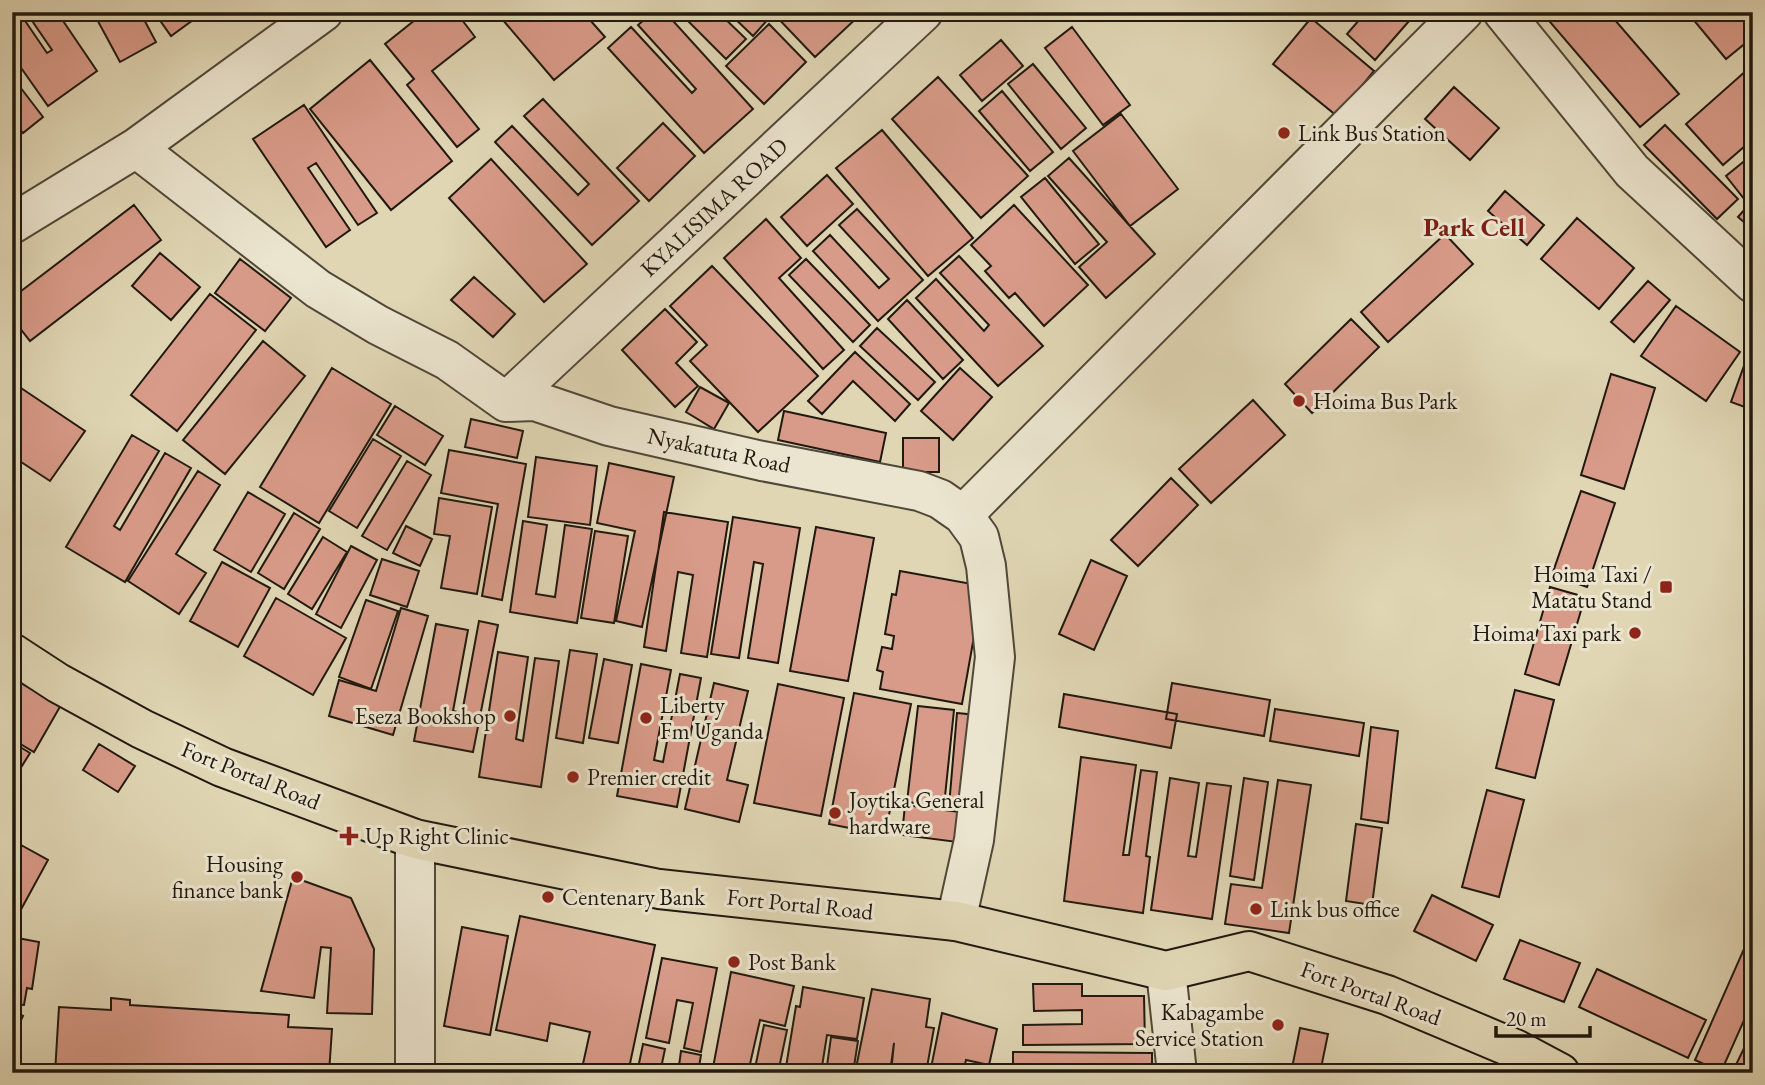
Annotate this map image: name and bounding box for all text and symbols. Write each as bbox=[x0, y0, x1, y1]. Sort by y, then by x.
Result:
place label: Link Bus Station bbox=[1298, 118, 1446, 148]
marker: Link Bus Station bbox=[1276, 125, 1292, 141]
street label: KYALISIMA ROAD bbox=[634, 131, 794, 283]
district label: Park Cell bbox=[1423, 210, 1525, 244]
place label: Hoima Bus Park bbox=[1313, 386, 1458, 416]
marker: Hoima Bus Park bbox=[1291, 393, 1307, 409]
street label: Nyakatuta Road bbox=[645, 420, 794, 480]
place label: Hoima Taxi / Matatu Stand bbox=[1531, 559, 1652, 615]
marker: Hoima Taxi / Matatu Stand bbox=[1658, 579, 1674, 595]
place label: Hoima Taxi park bbox=[1472, 618, 1622, 648]
marker: Hoima Taxi park bbox=[1627, 625, 1643, 641]
place label: Liberty Fm Uganda bbox=[660, 690, 764, 746]
place label: Eseza Bookshop bbox=[355, 701, 496, 731]
marker: Eseza Bookshop bbox=[502, 708, 518, 724]
marker: Liberty Fm Uganda bbox=[638, 710, 654, 726]
street label: Fort Portal Road bbox=[177, 734, 325, 817]
place label: Premier credit bbox=[587, 762, 712, 792]
marker: Premier credit bbox=[565, 769, 581, 785]
place label: Joytika General hardware bbox=[847, 785, 985, 841]
marker: Joytika General hardware bbox=[827, 805, 843, 821]
place label: Up Right Clinic bbox=[365, 821, 509, 851]
marker: Up Right Clinic bbox=[339, 826, 359, 846]
place label: Housing finance bank bbox=[172, 849, 284, 905]
marker: Housing finance bank bbox=[289, 869, 305, 885]
street label: Fort Portal Road bbox=[725, 881, 875, 927]
place label: Centenary Bank bbox=[562, 882, 706, 912]
marker: Centenary Bank bbox=[540, 889, 556, 905]
place label: Link bus office bbox=[1270, 894, 1400, 924]
marker: Link bus office bbox=[1248, 901, 1264, 917]
place label: Post Bank bbox=[748, 947, 837, 977]
marker: Post Bank bbox=[726, 954, 742, 970]
street label: Fort Portal Road bbox=[1297, 954, 1446, 1032]
scale bar bbox=[1496, 994, 1590, 1038]
place label: Kabagambe Service Station bbox=[1135, 997, 1264, 1053]
text: 20 m bbox=[1506, 1005, 1547, 1032]
marker: Kabagambe Service Station bbox=[1270, 1017, 1286, 1033]

